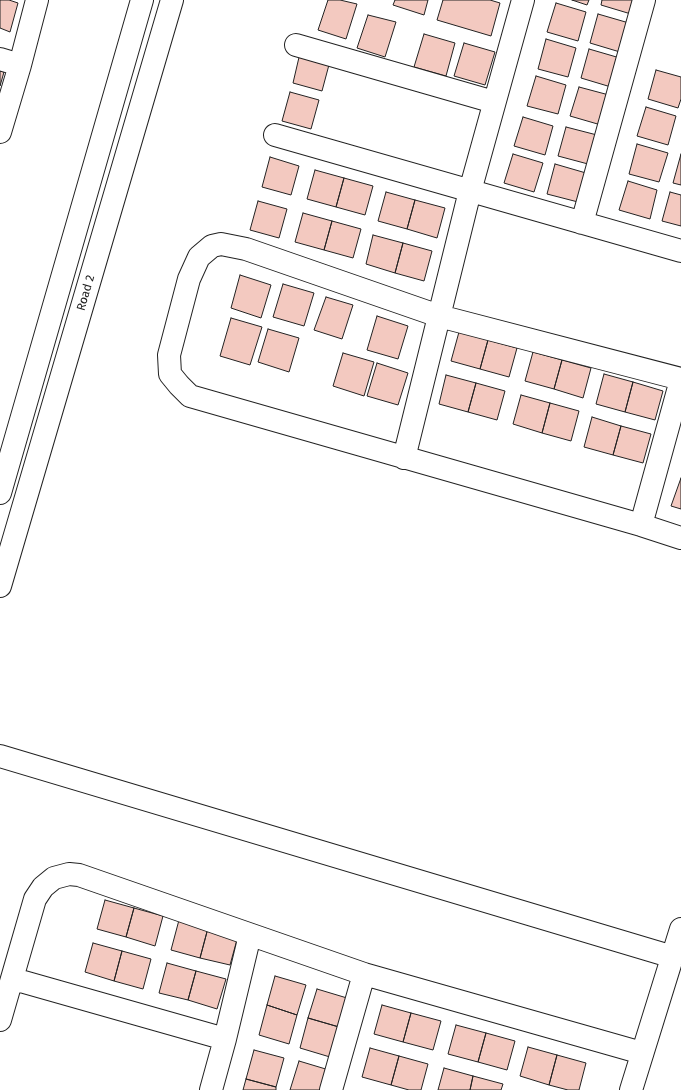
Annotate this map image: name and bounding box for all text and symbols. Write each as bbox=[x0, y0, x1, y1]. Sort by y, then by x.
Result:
street label: Road 2 bbox=[74, 273, 98, 313]

